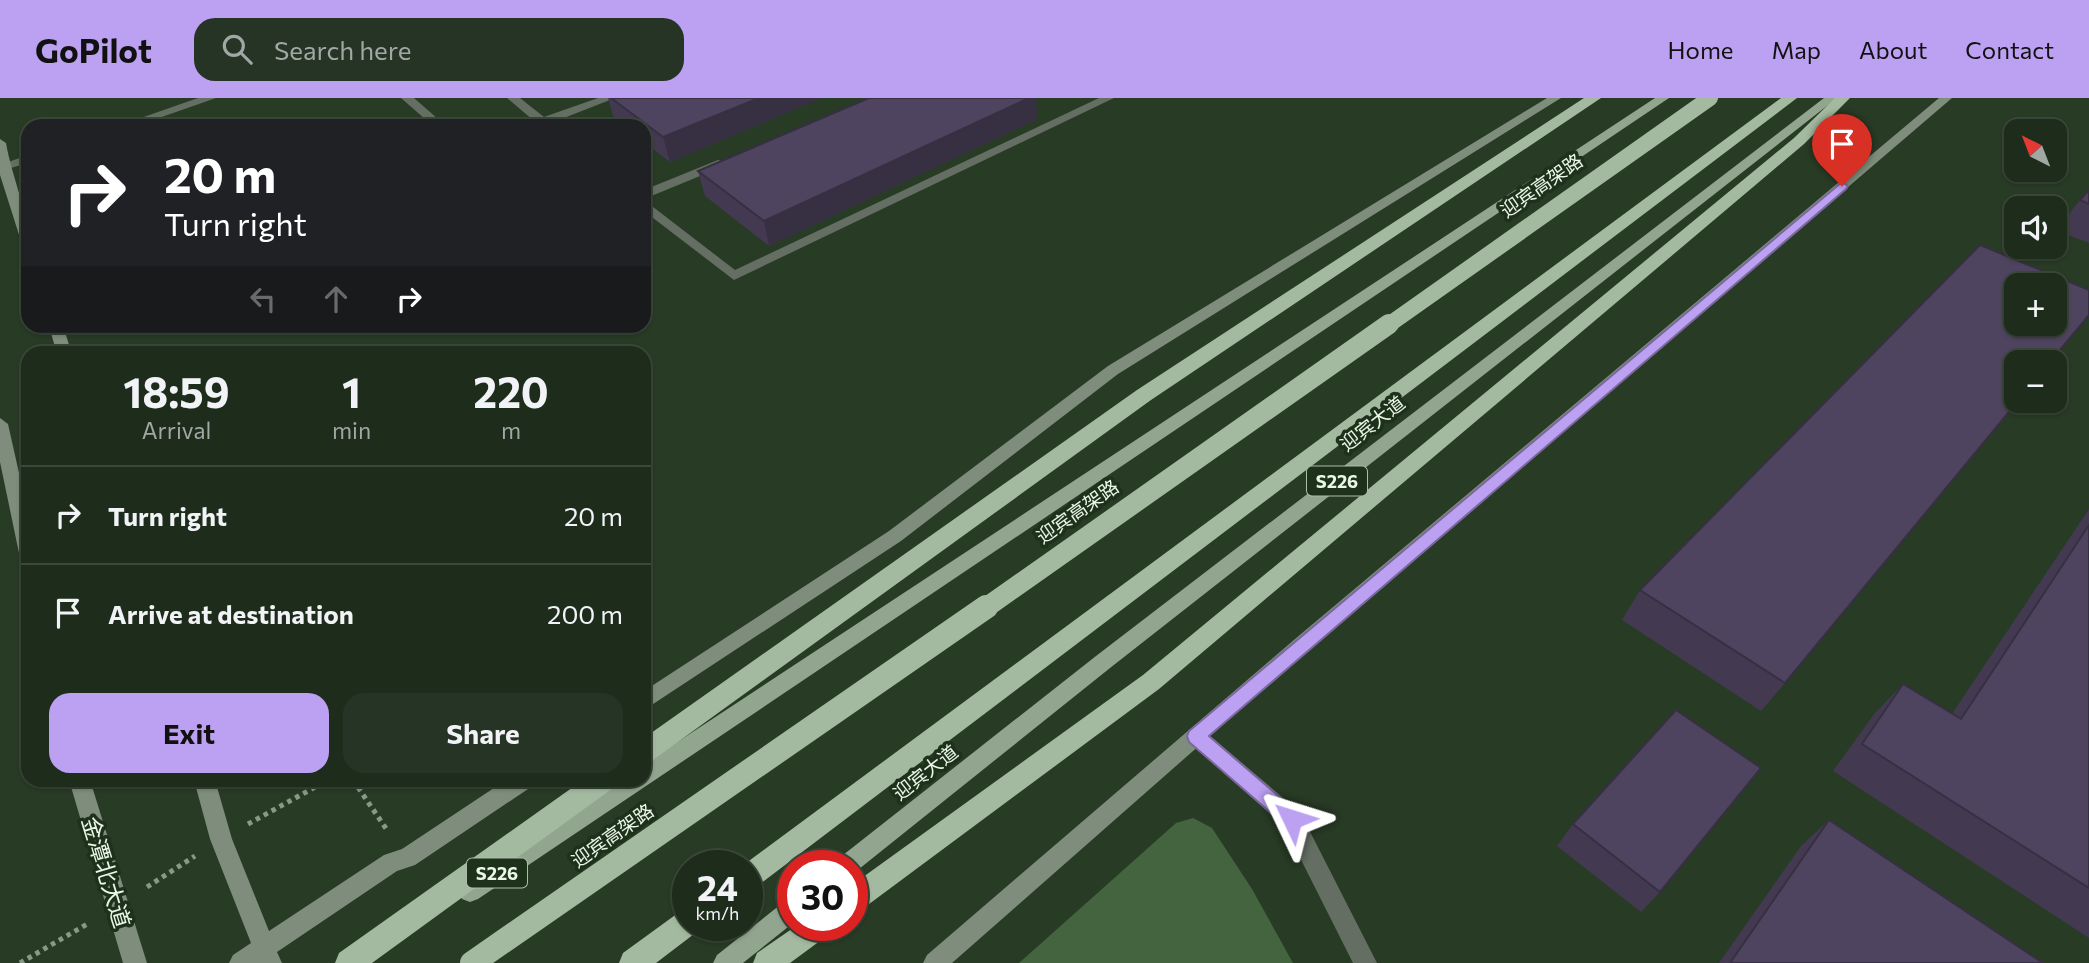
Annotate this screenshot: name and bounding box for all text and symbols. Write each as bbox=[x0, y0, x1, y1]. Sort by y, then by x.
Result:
search box bbox=[194, 18, 684, 81]
text: GoPilot bbox=[35, 29, 152, 70]
icon: search bbox=[218, 30, 256, 68]
text: Search here bbox=[274, 34, 411, 65]
text: Home bbox=[1668, 35, 1734, 64]
text: Map bbox=[1772, 35, 1821, 64]
text: About bbox=[1859, 35, 1927, 64]
text: Contact bbox=[1965, 35, 2054, 64]
pin bbox=[1812, 114, 1872, 186]
north arrow bbox=[2004, 119, 2067, 182]
map controls bbox=[2004, 119, 2067, 413]
icon: arrive bbox=[1823, 125, 1861, 163]
text: 20 m bbox=[164, 143, 276, 203]
icon: right bbox=[49, 147, 140, 238]
street label: 迎宾高架路 bbox=[1495, 148, 1587, 222]
button: sound bbox=[2004, 196, 2067, 259]
text: Turn right bbox=[164, 203, 307, 243]
button: + bbox=[2004, 273, 2067, 336]
icon: left bbox=[244, 280, 282, 318]
icon: ahead bbox=[317, 280, 355, 318]
icon: right bbox=[390, 280, 428, 318]
button: − bbox=[2004, 350, 2067, 413]
text: 18:59 bbox=[123, 365, 230, 417]
text: 1 bbox=[342, 365, 361, 417]
text: 220 bbox=[473, 365, 549, 417]
street label: 迎宾大道 bbox=[1335, 391, 1409, 455]
text: Arrival bbox=[142, 416, 211, 444]
text: min bbox=[332, 416, 371, 444]
text: m bbox=[501, 416, 521, 444]
road number: S226 bbox=[1307, 466, 1367, 496]
street label: 迎宾高架路 bbox=[1031, 474, 1123, 548]
icon: right bbox=[49, 496, 87, 534]
text: Turn right bbox=[108, 500, 227, 531]
text: 20 m bbox=[564, 500, 623, 531]
icon: arrive bbox=[49, 594, 87, 632]
text: Arrive at destination bbox=[108, 598, 354, 629]
text: 200 m bbox=[547, 598, 623, 629]
button: Exit bbox=[49, 693, 329, 773]
button: Share bbox=[343, 693, 623, 773]
street label: 迎宾大道 bbox=[888, 740, 962, 804]
position arrow bbox=[1255, 782, 1329, 856]
street label: 迎宾高架路 bbox=[566, 798, 658, 872]
street label: 金潭北大道 bbox=[77, 813, 137, 931]
speed limit sign: 30 bbox=[777, 850, 868, 941]
road number: S226 bbox=[467, 858, 527, 888]
text: 24 bbox=[697, 865, 738, 908]
text: km/h bbox=[696, 902, 739, 924]

